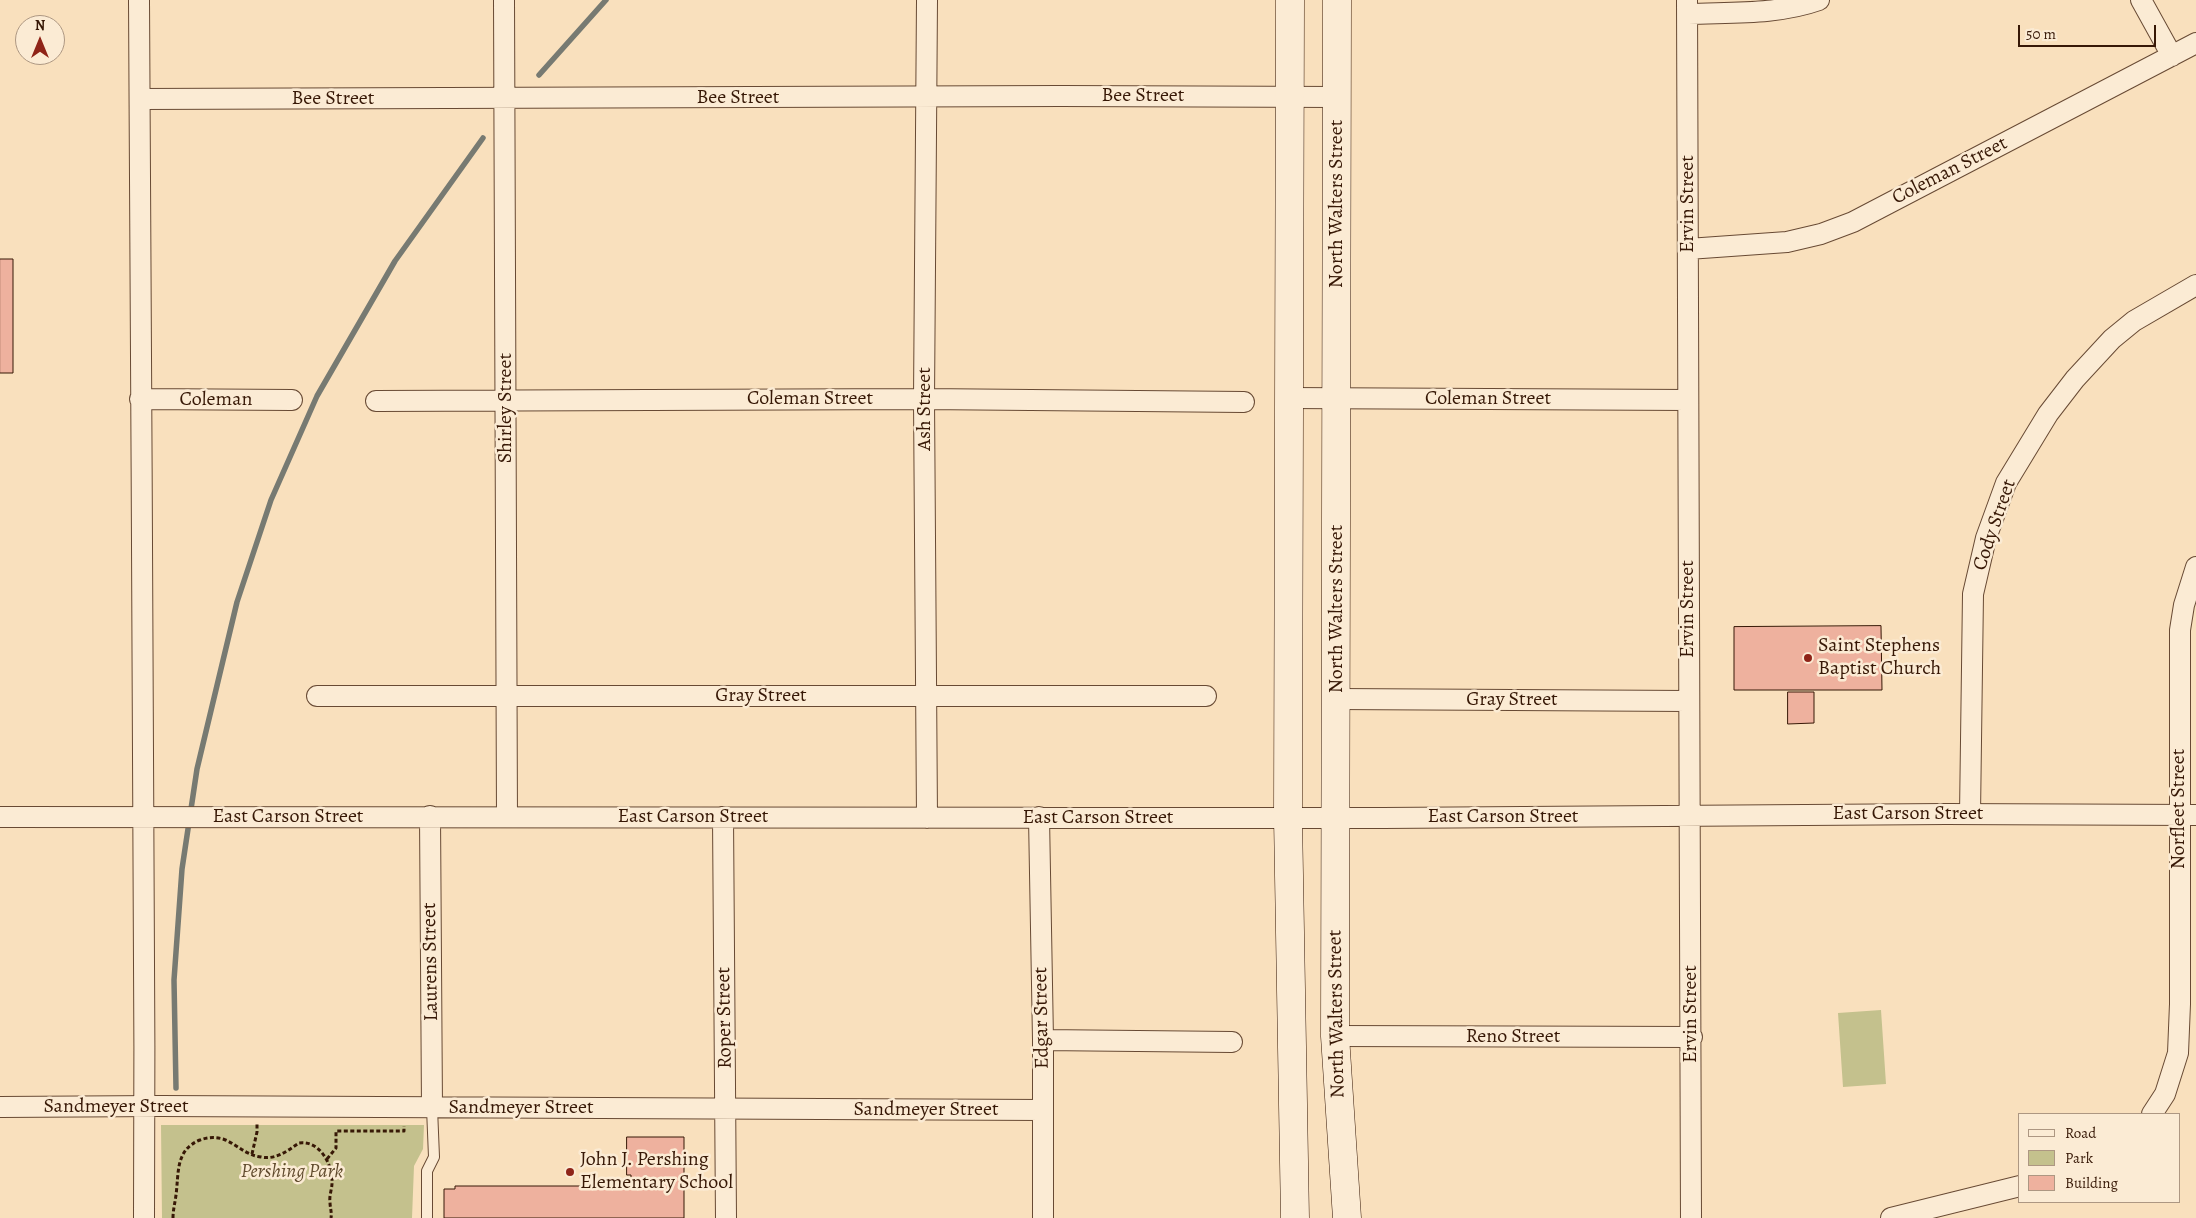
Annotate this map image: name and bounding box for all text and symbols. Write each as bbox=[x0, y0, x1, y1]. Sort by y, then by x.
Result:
north arrow bbox=[15, 15, 65, 65]
scale bar bbox=[2021, 15, 2158, 47]
text: N bbox=[35, 16, 45, 35]
text: 50 m bbox=[2026, 24, 2056, 44]
street label: Bee Street bbox=[1102, 84, 1184, 108]
street label: Bee Street bbox=[697, 86, 779, 110]
street label: Bee Street bbox=[292, 87, 374, 111]
street label: North Walters Street bbox=[1325, 120, 1349, 288]
street label: Coleman Street bbox=[1888, 132, 2012, 210]
street label: Ervin Street bbox=[1676, 155, 1700, 253]
street label: Shirley Street bbox=[494, 353, 518, 463]
street label: Ash Street bbox=[913, 367, 937, 451]
street label: Coleman Street bbox=[747, 387, 873, 411]
street label: Coleman Street bbox=[1425, 387, 1551, 411]
street label: Coleman bbox=[180, 388, 252, 412]
street label: Cody Street bbox=[1968, 476, 2022, 574]
street label: North Walters Street bbox=[1325, 525, 1349, 693]
street label: Ervin Street bbox=[1676, 560, 1700, 658]
place label: Saint Stephens Baptist Church bbox=[1818, 634, 1941, 681]
marker: Saint Stephens Baptist Church bbox=[1802, 652, 1814, 664]
street label: Gray Street bbox=[715, 684, 807, 708]
street label: Gray Street bbox=[1466, 688, 1558, 712]
street label: Norfleet Street bbox=[2167, 749, 2191, 869]
street label: East Carson Street bbox=[1833, 802, 1983, 826]
street label: East Carson Street bbox=[213, 805, 363, 829]
street label: East Carson Street bbox=[618, 805, 768, 829]
street label: East Carson Street bbox=[1428, 805, 1578, 829]
street label: East Carson Street bbox=[1023, 806, 1173, 830]
street label: Laurens Street bbox=[418, 902, 444, 1022]
street label: North Walters Street bbox=[1324, 930, 1350, 1098]
street label: Ervin Street bbox=[1679, 965, 1703, 1063]
street label: Roper Street bbox=[712, 967, 738, 1069]
street label: Edgar Street bbox=[1029, 967, 1055, 1069]
street label: Reno Street bbox=[1466, 1025, 1560, 1049]
street label: Sandmeyer Street bbox=[43, 1095, 189, 1119]
street label: Sandmeyer Street bbox=[448, 1096, 594, 1120]
street label: Sandmeyer Street bbox=[853, 1098, 999, 1122]
legend bbox=[2018, 1113, 2181, 1203]
text: Road bbox=[2065, 1123, 2096, 1143]
place label: John J. Pershing Elementary School bbox=[580, 1148, 733, 1195]
text: Park bbox=[2065, 1148, 2093, 1168]
park label: Pershing Park bbox=[241, 1160, 343, 1184]
marker: John J. Pershing Elementary School bbox=[564, 1166, 576, 1178]
text: Building bbox=[2065, 1173, 2118, 1193]

